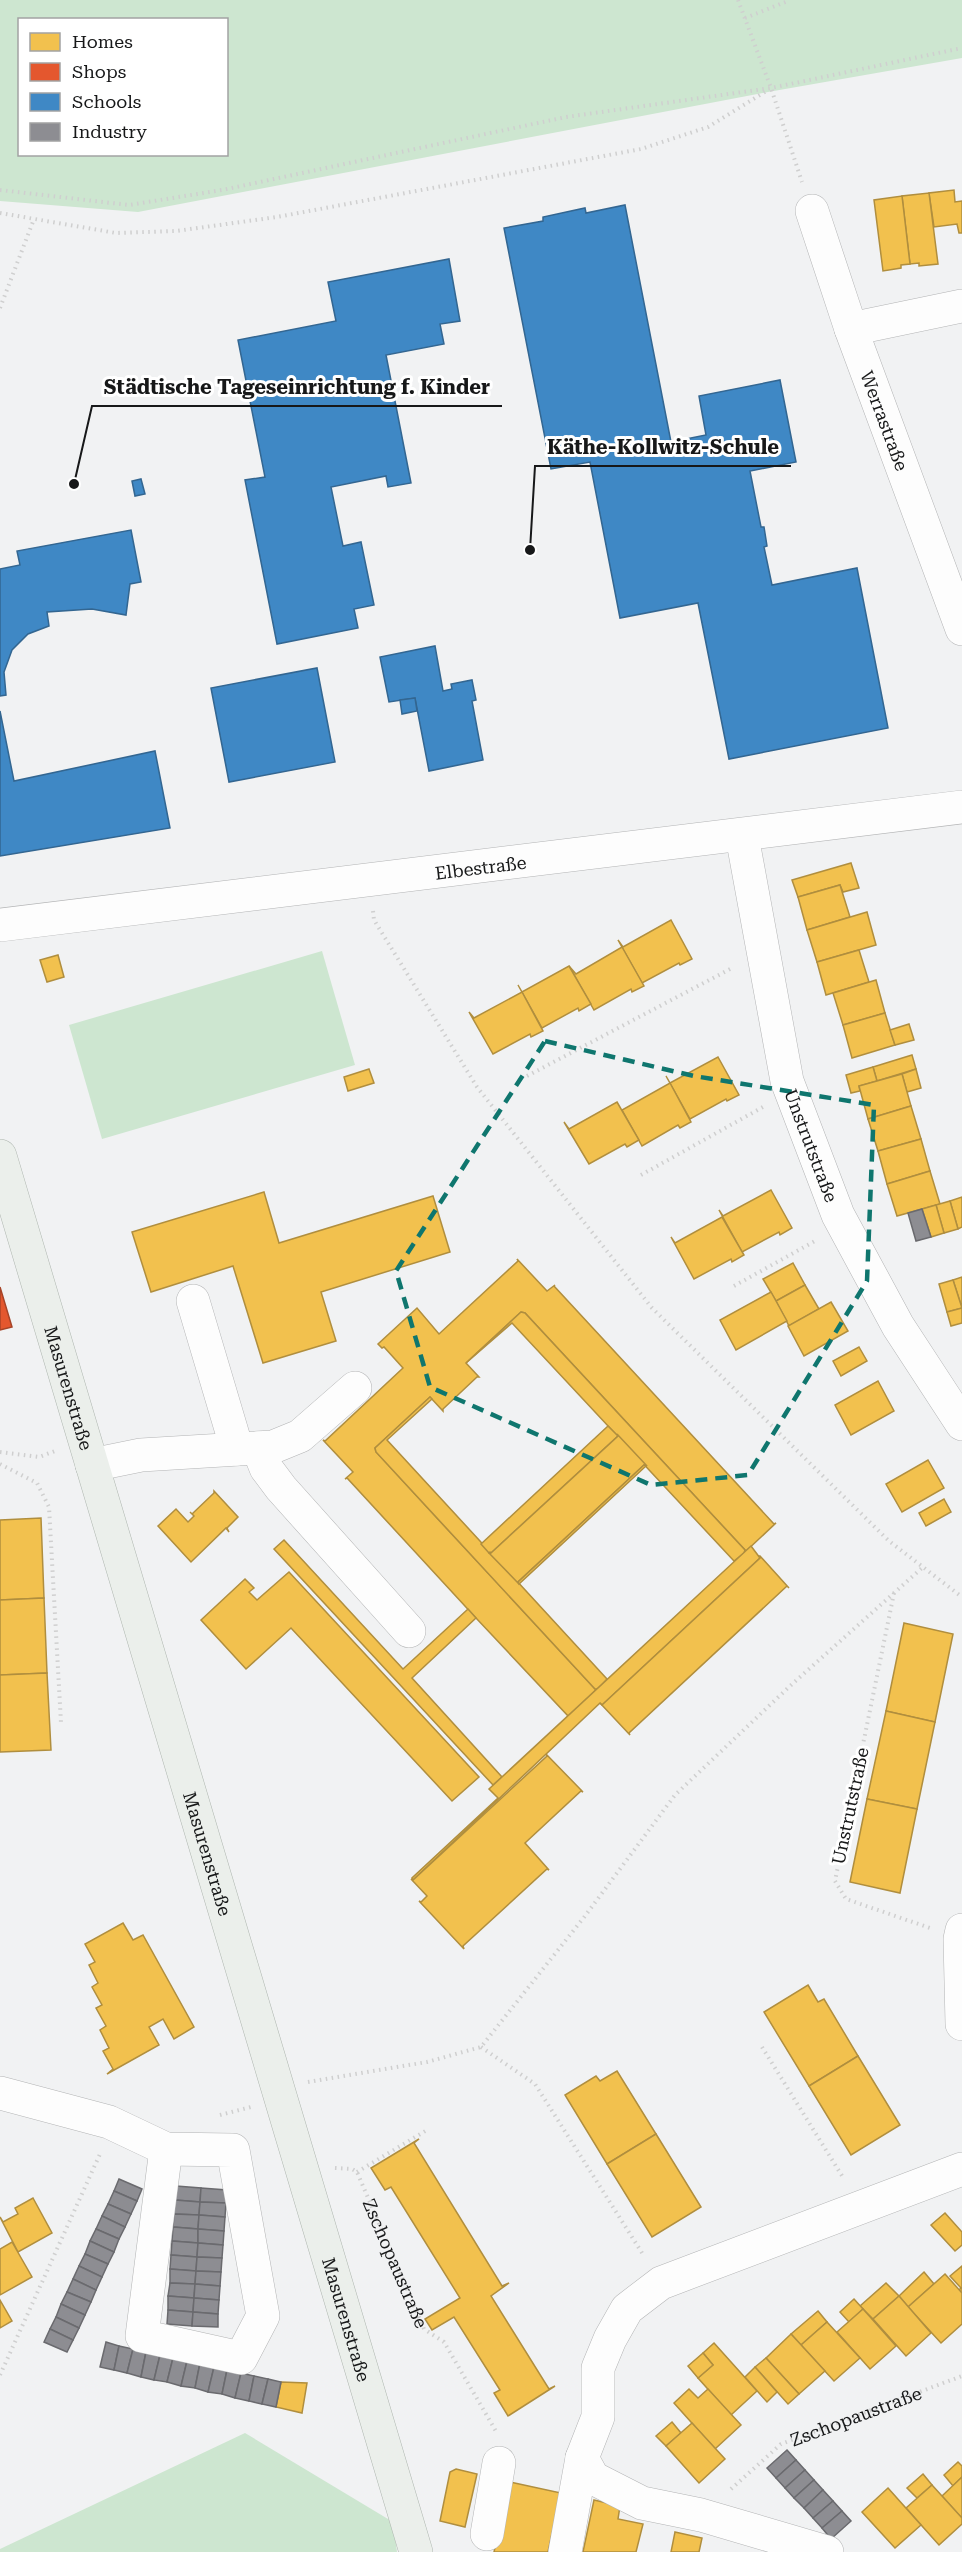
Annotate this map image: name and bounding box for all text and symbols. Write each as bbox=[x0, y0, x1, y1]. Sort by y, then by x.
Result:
legend bbox=[18, 18, 228, 156]
text: Homes bbox=[72, 31, 133, 52]
text: Shops bbox=[72, 61, 126, 82]
text: Schools bbox=[72, 91, 141, 112]
text: Industry bbox=[72, 121, 147, 142]
callout: Städtische Tageseinrichtung f. Kinder bbox=[92, 368, 502, 406]
street label: Werrastraße bbox=[857, 368, 913, 474]
text: Städtische Tageseinrichtung f. Kinder bbox=[104, 375, 490, 399]
callout: Käthe-Kollwitz-Schule bbox=[535, 428, 791, 466]
text: Käthe-Kollwitz-Schule bbox=[547, 435, 779, 459]
street label: Elbestraße bbox=[434, 851, 528, 883]
street label: Unstrutstraße bbox=[780, 1086, 843, 1205]
street label: Masurenstraße bbox=[41, 1323, 98, 1453]
street label: Unstrutstraße bbox=[827, 1745, 873, 1867]
street label: Masurenstraße bbox=[179, 1789, 236, 1918]
street label: Zschopaustraße bbox=[359, 2195, 433, 2331]
street label: Masurenstraße bbox=[318, 2255, 375, 2384]
street label: Zschopaustraße bbox=[787, 2382, 924, 2450]

